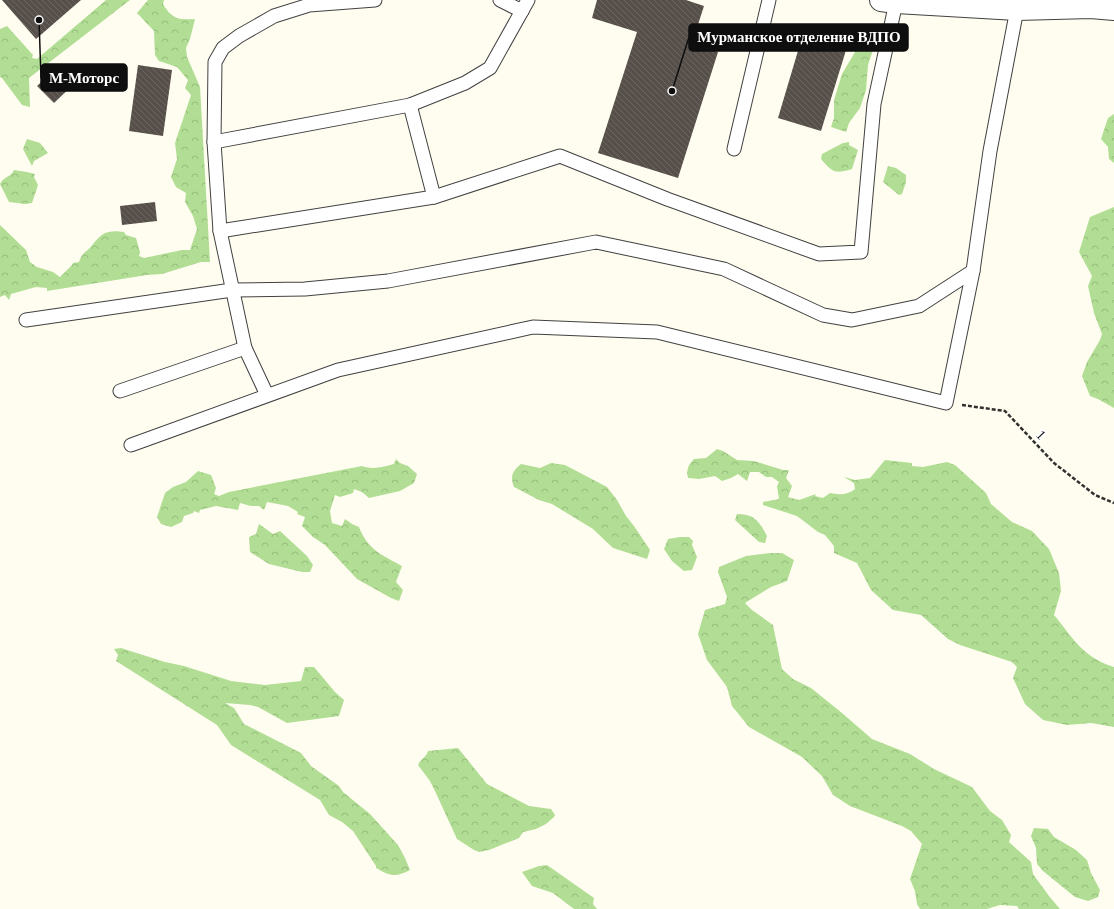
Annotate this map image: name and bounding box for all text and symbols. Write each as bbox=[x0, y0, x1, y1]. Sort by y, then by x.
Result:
callout: Мурманское отделение ВДПО bbox=[689, 24, 908, 51]
text: Мурманское отделение ВДПО bbox=[697, 29, 901, 45]
callout: М-Моторс bbox=[41, 64, 127, 91]
text: М-Моторс bbox=[49, 70, 119, 86]
street label: 1 bbox=[1033, 427, 1049, 443]

